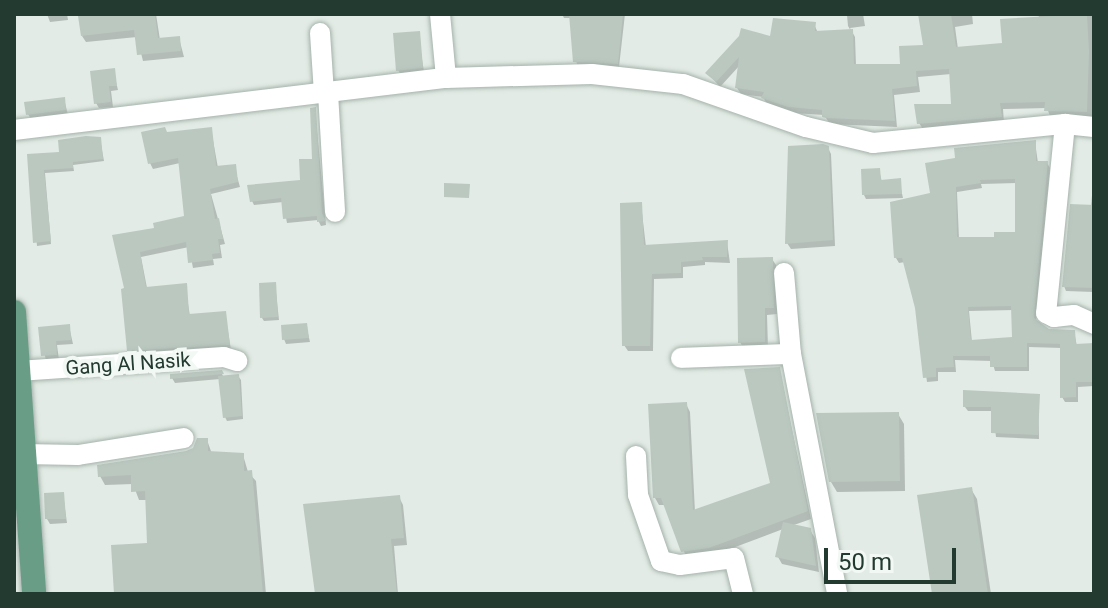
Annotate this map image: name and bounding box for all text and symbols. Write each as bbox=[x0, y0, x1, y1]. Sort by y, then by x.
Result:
street label: Gang Al Nasik bbox=[65, 348, 191, 380]
scale bar bbox=[828, 532, 960, 582]
text: 50 m bbox=[838, 548, 892, 576]

